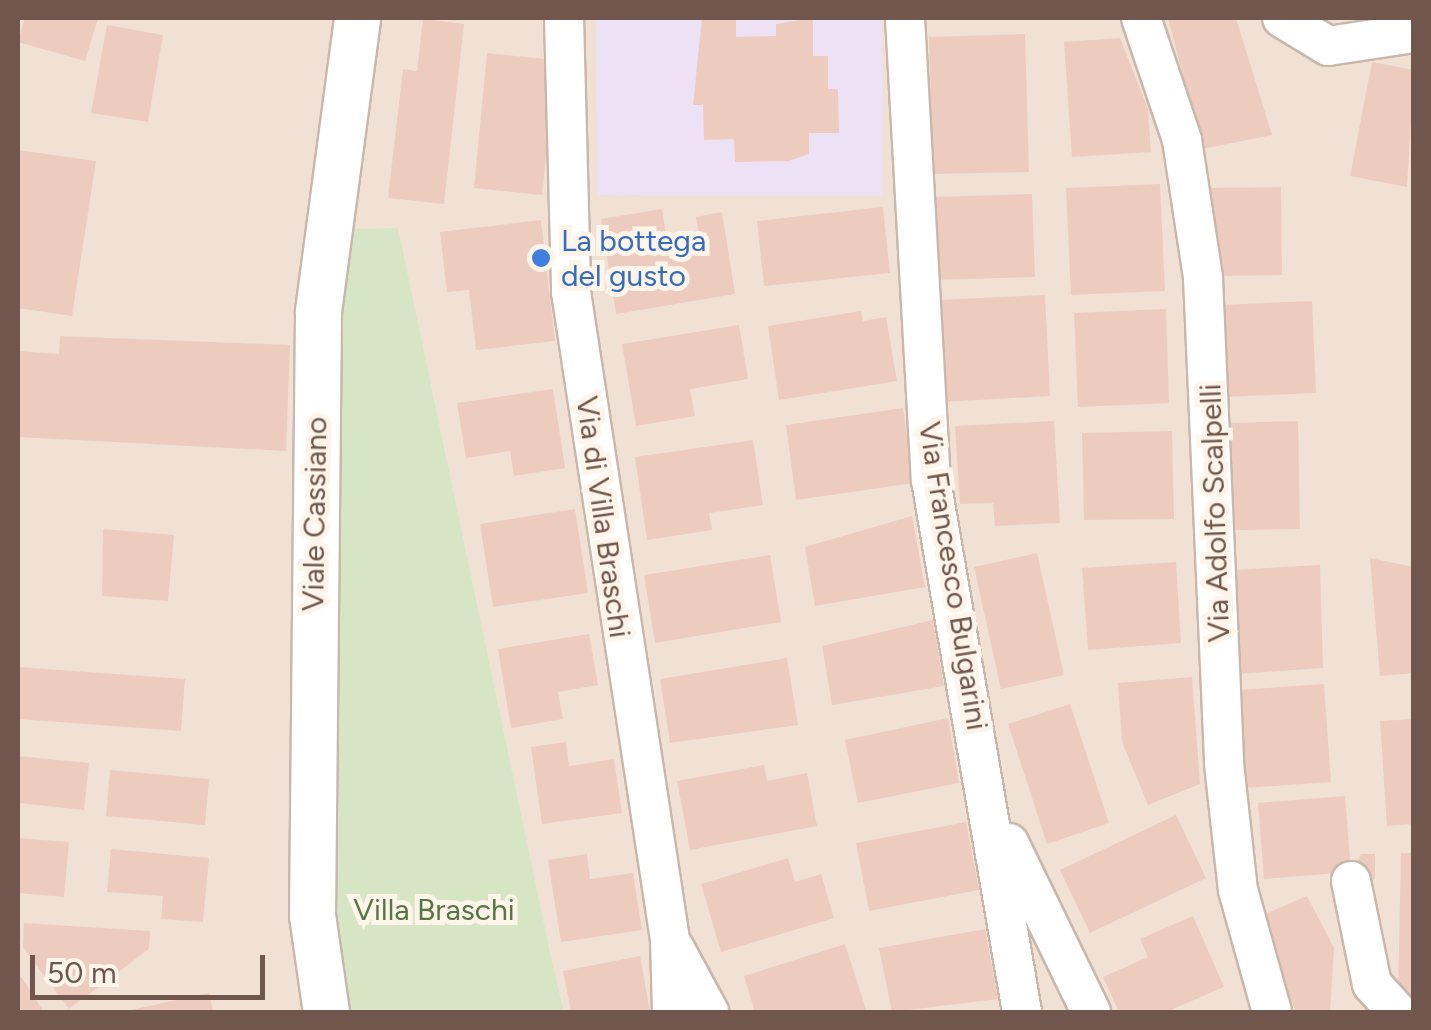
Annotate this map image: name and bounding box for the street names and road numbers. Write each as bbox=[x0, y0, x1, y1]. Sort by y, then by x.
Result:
street label: Via Adolfo Scalpelli bbox=[1192, 383, 1238, 643]
street label: Via di Villa Braschi bbox=[568, 394, 638, 640]
street label: Viale Cassiano bbox=[295, 416, 335, 612]
street label: Via Francesco Bulgarini bbox=[911, 419, 995, 733]

